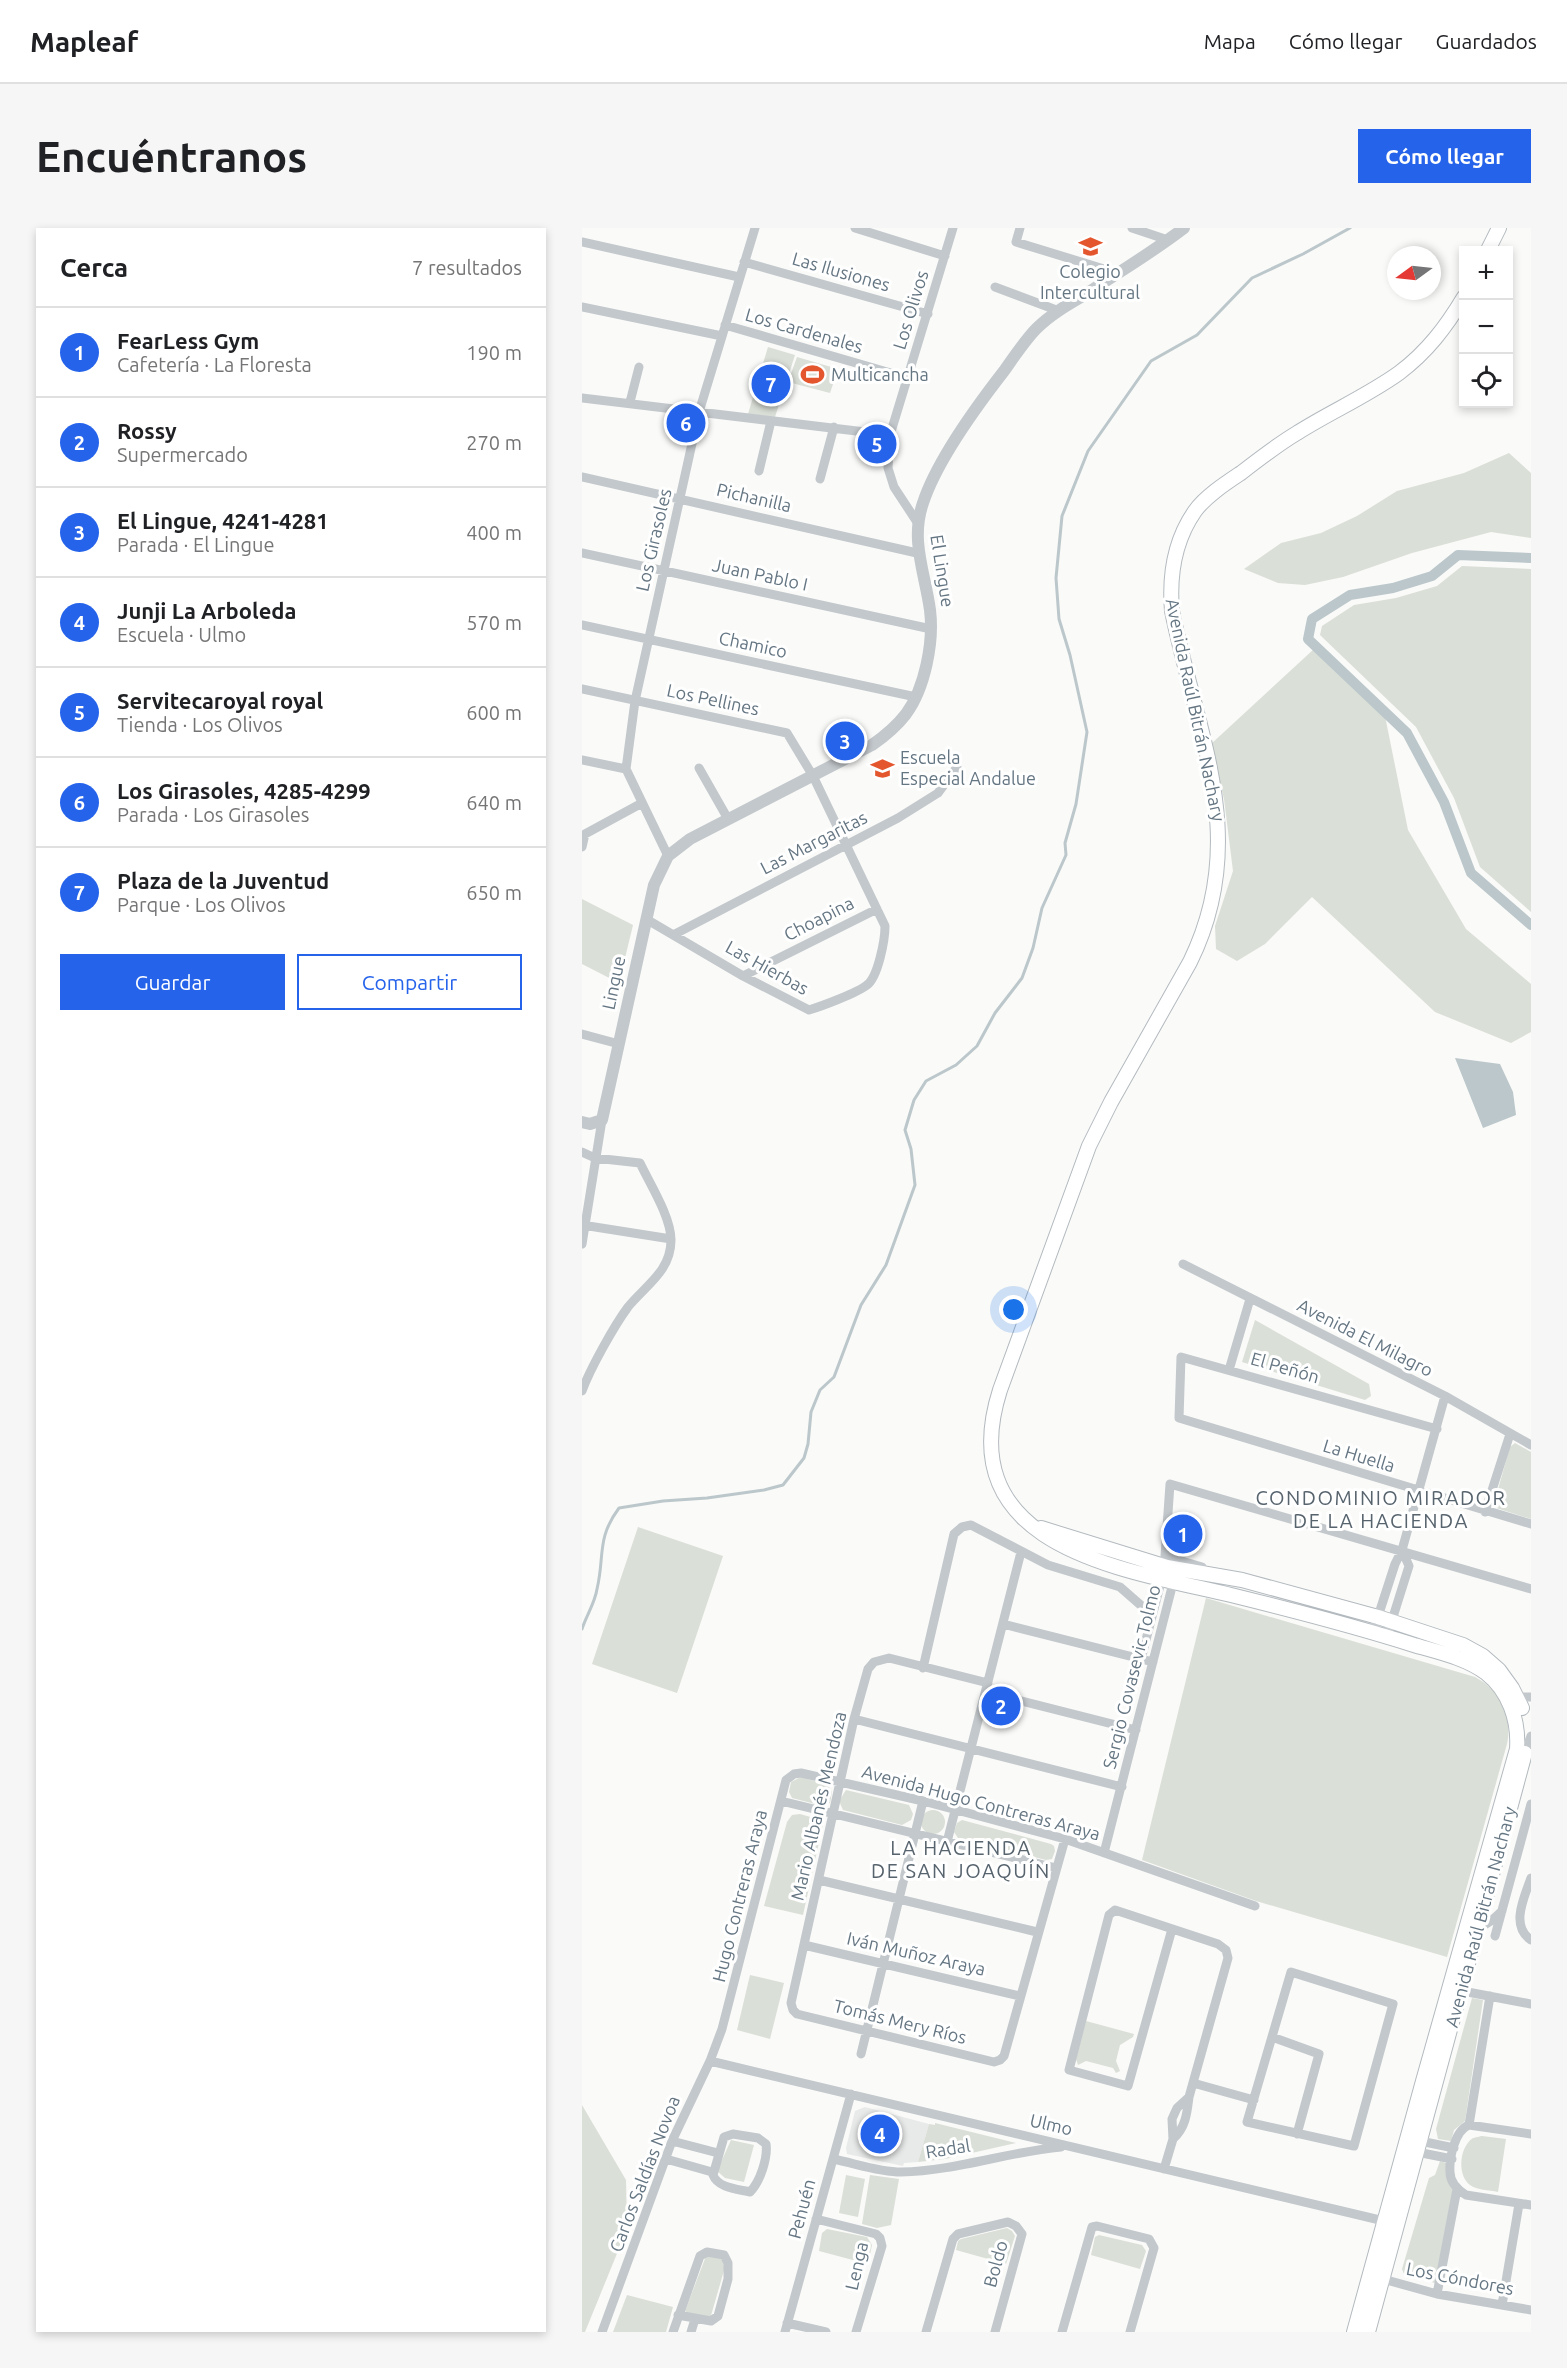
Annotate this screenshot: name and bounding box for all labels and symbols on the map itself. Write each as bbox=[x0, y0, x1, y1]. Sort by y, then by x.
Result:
school or university icon: Colegio Intercultural bbox=[1077, 233, 1103, 259]
north arrow bbox=[1387, 246, 1441, 300]
street label: Las Ilusiones bbox=[790, 248, 893, 295]
place label: Colegio Intercultural bbox=[1040, 261, 1140, 302]
street label: Los Olivos bbox=[889, 268, 932, 352]
street label: Los Cardenales bbox=[743, 304, 865, 356]
pin: 7 bbox=[752, 362, 790, 406]
sports icon: Multicancha bbox=[800, 362, 826, 388]
place label: Multicancha bbox=[831, 364, 929, 384]
pin: 6 bbox=[666, 400, 706, 446]
pin: 5 bbox=[858, 422, 896, 466]
street label: Pichanilla bbox=[715, 479, 794, 515]
street label: Los Girasoles bbox=[631, 486, 675, 593]
street label: El Lingue bbox=[927, 533, 959, 609]
street label: Juan Pablo I bbox=[711, 554, 810, 594]
street label: Avenida Raúl Bitrán Nachary bbox=[1163, 596, 1229, 823]
street label: Chamico bbox=[717, 627, 789, 661]
street label: Los Pellines bbox=[665, 679, 761, 719]
pin: 3 bbox=[826, 718, 864, 764]
place label: Escuela Especial Andalue bbox=[900, 747, 1036, 788]
school or university icon: Escuela Especial Andalue bbox=[869, 755, 895, 781]
street label: Las Margaritas bbox=[757, 807, 870, 878]
street label: Choapina bbox=[780, 892, 857, 944]
street label: Las Hierbas bbox=[723, 936, 813, 998]
street label: Lingue bbox=[598, 954, 628, 1011]
street label: Avenida El Milagro bbox=[1294, 1294, 1437, 1380]
your location bbox=[999, 1295, 1028, 1324]
street label: El Peñón bbox=[1249, 1348, 1322, 1386]
street label: La Huella bbox=[1321, 1435, 1398, 1475]
district label: CONDOMINIO MIRADOR DE LA HACIENDA bbox=[1255, 1486, 1507, 1532]
pin: 1 bbox=[1164, 1512, 1202, 1556]
street label: Sergio Covasevic Tolmo bbox=[1098, 1583, 1164, 1771]
pin: 2 bbox=[982, 1684, 1020, 1728]
street label: Mario Albanés Mendoza bbox=[787, 1709, 850, 1902]
street label: Avenida Hugo Contreras Araya bbox=[860, 1761, 1103, 1844]
street label: Avenida Raúl Bitrán Nachary bbox=[1441, 1804, 1519, 2029]
street label: Hugo Contreras Araya bbox=[708, 1807, 770, 1984]
district label: LA HACIENDA DE SAN JOAQUÍN bbox=[871, 1836, 1051, 1882]
street label: Iván Muñoz Araya bbox=[845, 1927, 987, 1979]
street label: Tomás Mery Ríos bbox=[832, 1995, 969, 2047]
street label: Carlos Saldías Novoa bbox=[605, 2093, 683, 2255]
street label: Ulmo bbox=[1028, 2109, 1074, 2139]
pin: 4 bbox=[860, 2112, 900, 2156]
street label: Radal bbox=[924, 2135, 972, 2161]
street label: Pehuén bbox=[783, 2177, 819, 2241]
street label: Boldo bbox=[979, 2238, 1011, 2289]
street label: Lenga bbox=[841, 2240, 871, 2292]
street label: Los Cóndores bbox=[1405, 2258, 1516, 2298]

